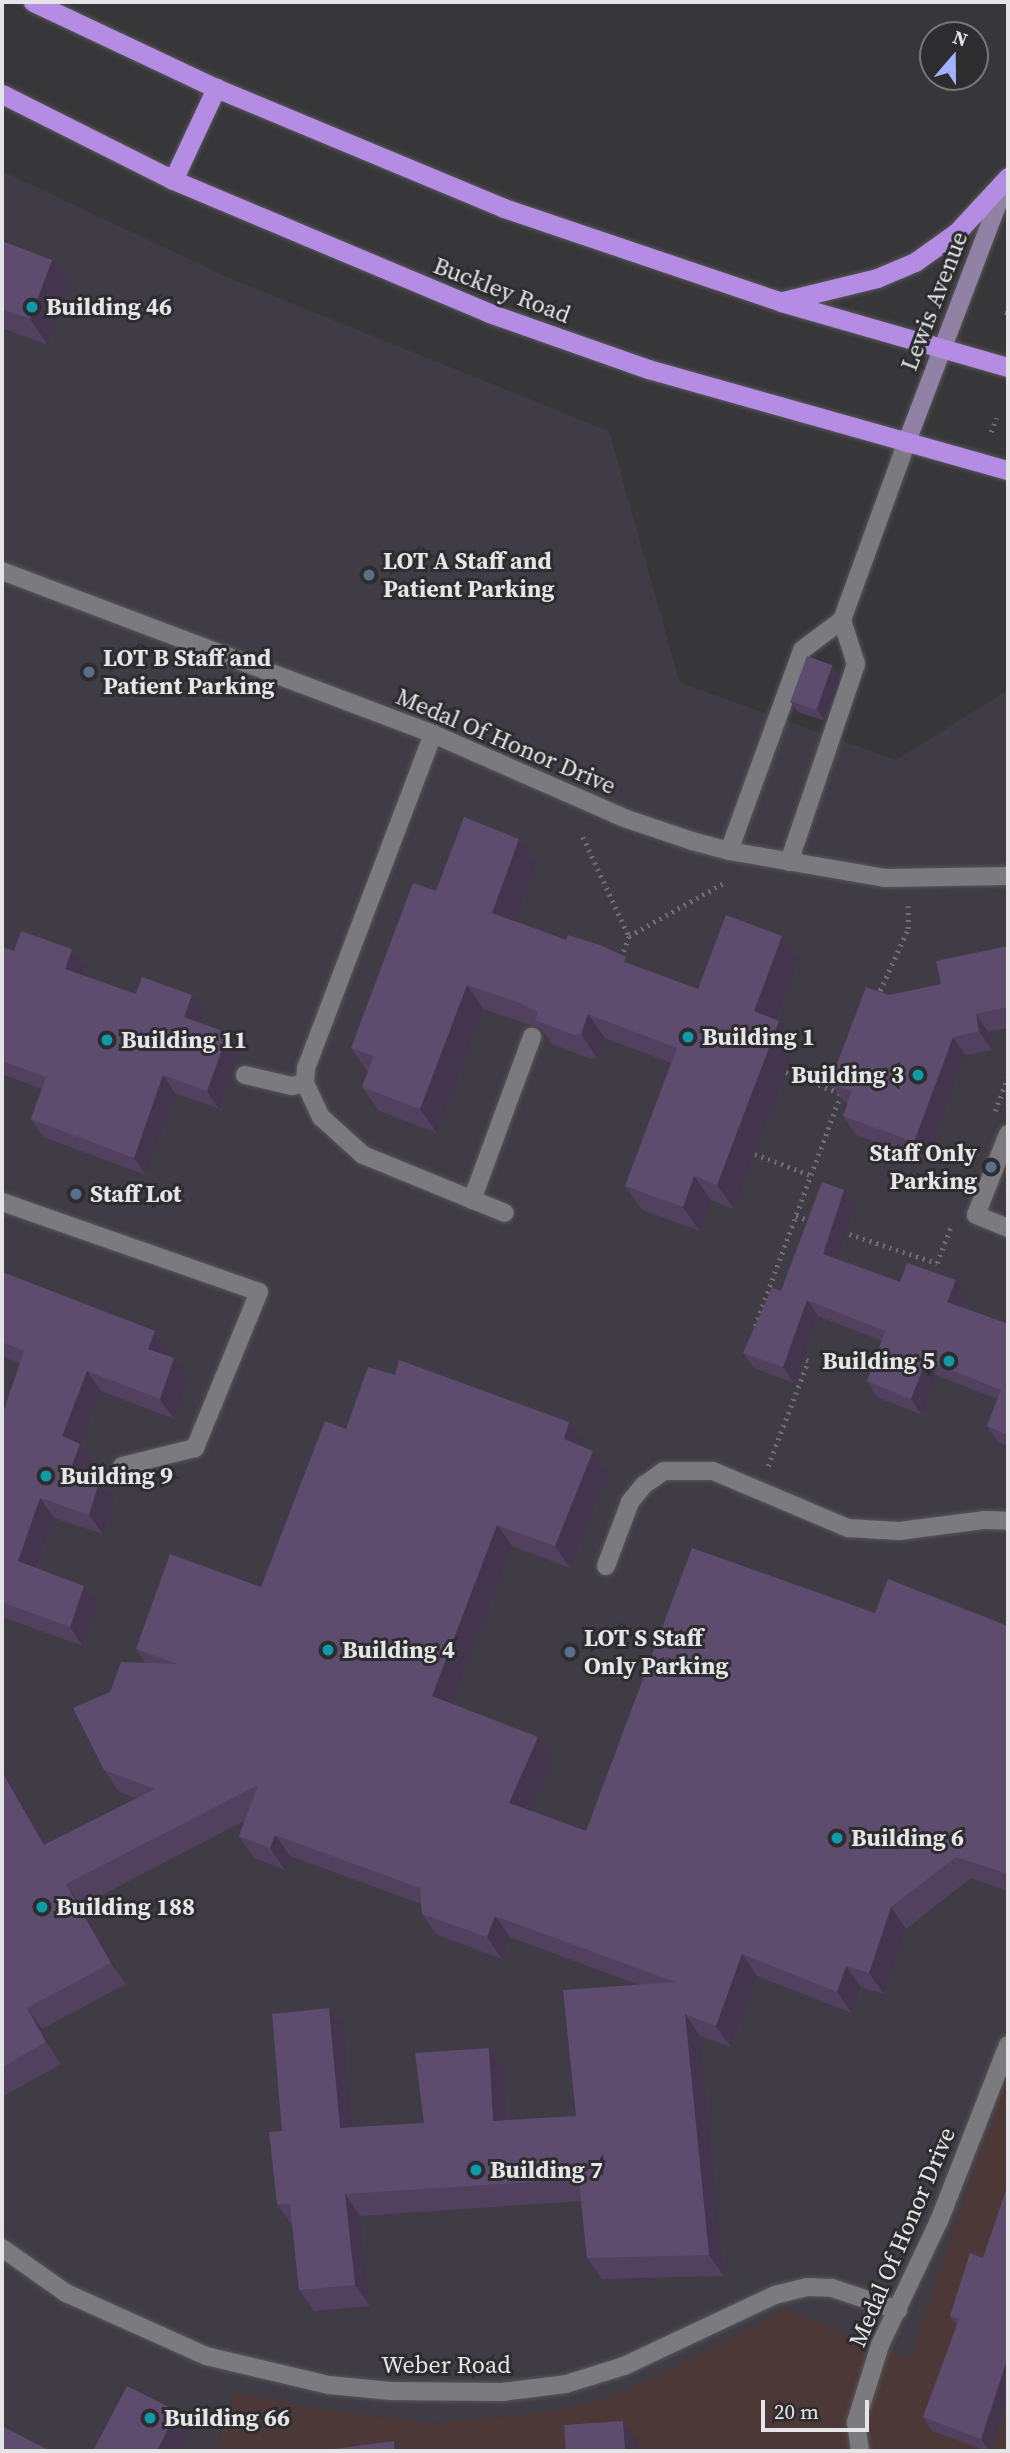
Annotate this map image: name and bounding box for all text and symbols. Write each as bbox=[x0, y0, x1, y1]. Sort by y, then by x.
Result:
north arrow bbox=[919, 21, 989, 91]
text: N bbox=[950, 24, 971, 53]
street label: Lewis Avenue bbox=[894, 227, 974, 375]
street label: Buckley Road bbox=[429, 251, 575, 329]
place label: Building 46 bbox=[46, 293, 172, 321]
marker: Building 46 bbox=[24, 299, 40, 315]
place label: LOT A Staff and Patient Parking bbox=[383, 547, 555, 603]
marker: LOT A Staff and Patient Parking bbox=[361, 567, 377, 583]
place label: LOT B Staff and Patient Parking bbox=[103, 644, 275, 700]
marker: LOT B Staff and Patient Parking bbox=[81, 664, 97, 680]
street label: Medal Of Honor Drive bbox=[392, 682, 620, 800]
place label: Building 1 bbox=[702, 1023, 815, 1051]
place label: Building 11 bbox=[121, 1026, 247, 1054]
marker: Building 1 bbox=[680, 1029, 696, 1045]
marker: Building 11 bbox=[99, 1032, 115, 1048]
place label: Building 3 bbox=[791, 1061, 904, 1089]
marker: Building 3 bbox=[910, 1067, 926, 1083]
place label: Staff Only Parking bbox=[870, 1139, 977, 1195]
marker: Staff Only Parking bbox=[983, 1159, 999, 1175]
place label: Staff Lot bbox=[90, 1180, 181, 1208]
marker: Staff Lot bbox=[68, 1186, 84, 1202]
place label: Building 5 bbox=[822, 1347, 935, 1375]
marker: Building 5 bbox=[941, 1353, 957, 1369]
place label: Building 9 bbox=[60, 1462, 173, 1490]
marker: Building 9 bbox=[38, 1468, 54, 1484]
place label: LOT S Staff Only Parking bbox=[584, 1624, 728, 1680]
place label: Building 4 bbox=[342, 1636, 455, 1664]
marker: Building 4 bbox=[320, 1642, 336, 1658]
marker: LOT S Staff Only Parking bbox=[562, 1644, 578, 1660]
place label: Building 6 bbox=[851, 1824, 964, 1852]
marker: Building 6 bbox=[829, 1830, 845, 1846]
place label: Building 188 bbox=[56, 1893, 195, 1921]
marker: Building 188 bbox=[34, 1899, 50, 1915]
street label: Medal Of Honor Drive bbox=[843, 2123, 961, 2351]
place label: Building 7 bbox=[490, 2156, 603, 2184]
marker: Building 7 bbox=[468, 2162, 484, 2178]
street label: Weber Road bbox=[381, 2351, 511, 2379]
scale bar bbox=[765, 2386, 874, 2430]
text: 20 m bbox=[774, 2397, 819, 2426]
place label: Building 66 bbox=[164, 2404, 290, 2432]
marker: Building 66 bbox=[142, 2410, 158, 2426]

